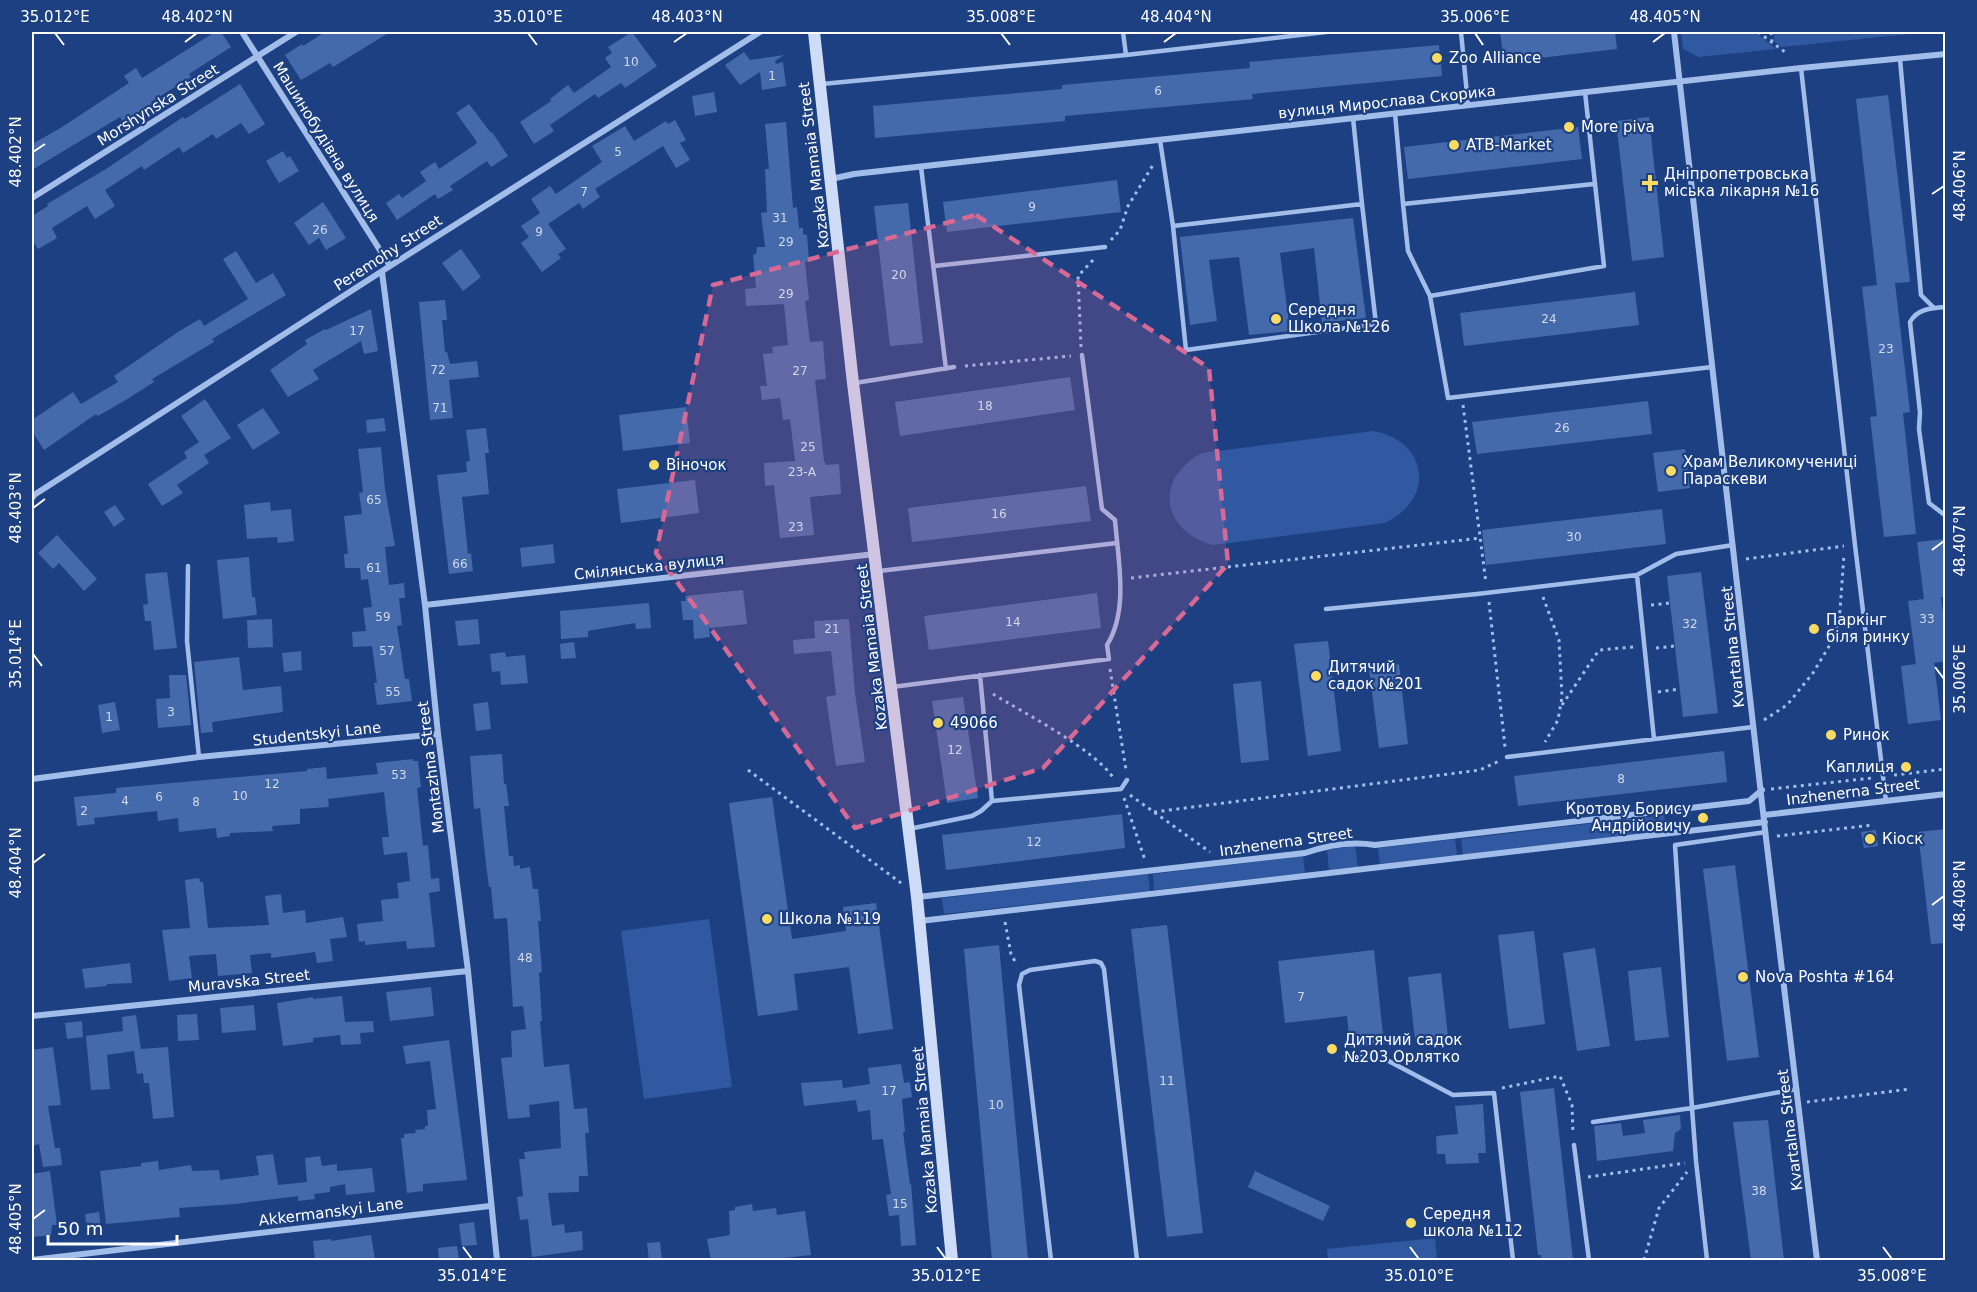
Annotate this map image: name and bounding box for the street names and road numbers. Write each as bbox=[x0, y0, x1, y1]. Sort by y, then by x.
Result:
street label: Машинобудівна вулиця bbox=[269, 58, 383, 226]
street label: Morshynska Street bbox=[94, 60, 222, 150]
street label: Kozaka Mamaia Street bbox=[795, 81, 833, 249]
street label: вулиця Мирослава Скорика bbox=[1277, 82, 1497, 122]
street label: Peremohy Street bbox=[331, 211, 446, 295]
street label: Смілянська вулиця bbox=[573, 550, 725, 584]
street label: Kozaka Mamaia Street bbox=[853, 563, 891, 731]
street label: Kvartalna Street bbox=[1718, 585, 1748, 709]
street label: Montazhna Street bbox=[414, 700, 448, 834]
street label: Studentskyi Lane bbox=[252, 718, 382, 750]
street label: Inzhenerna Street bbox=[1785, 775, 1921, 809]
street label: Inzhenerna Street bbox=[1218, 824, 1354, 860]
street label: Muravska Street bbox=[187, 966, 311, 996]
street label: Kozaka Mamaia Street bbox=[909, 1046, 941, 1214]
street label: Kvartalna Street bbox=[1774, 1068, 1806, 1192]
street label: Akkermanskyi Lane bbox=[258, 1194, 404, 1230]

